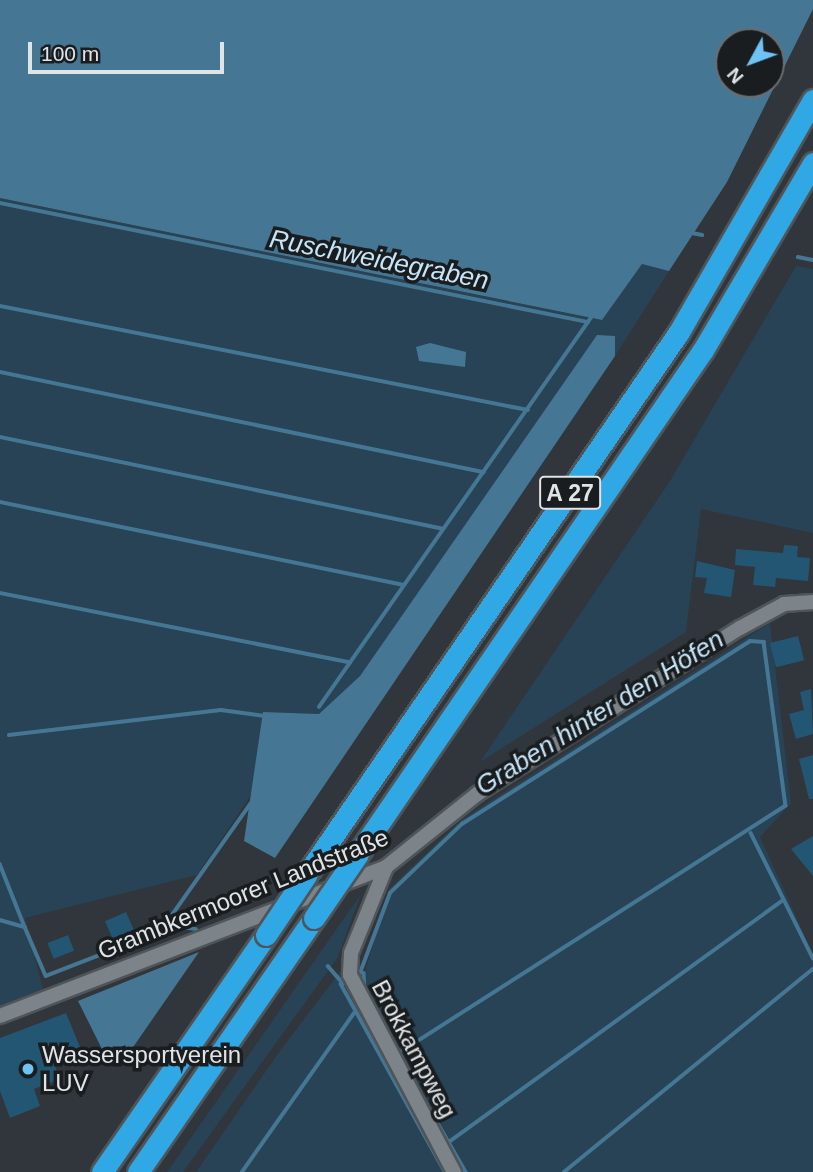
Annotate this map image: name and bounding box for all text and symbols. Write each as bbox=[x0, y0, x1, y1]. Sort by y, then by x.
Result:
scale bar bbox=[32, 28, 228, 72]
north arrow bbox=[715, 28, 785, 98]
text: 100 m bbox=[41, 42, 99, 65]
text: N bbox=[723, 64, 748, 88]
water label: Ruschweidegraben bbox=[267, 223, 491, 297]
road number: A 27 bbox=[538, 474, 602, 512]
water label: Graben hinter den Höfen bbox=[470, 624, 730, 802]
street label: Grambkermoorer Landstraße bbox=[94, 822, 392, 966]
street label: Brokkampweg bbox=[366, 975, 462, 1123]
place label: Wassersportverein LUV bbox=[42, 1041, 241, 1097]
marker: Wassersportverein LUV bbox=[20, 1061, 36, 1077]

